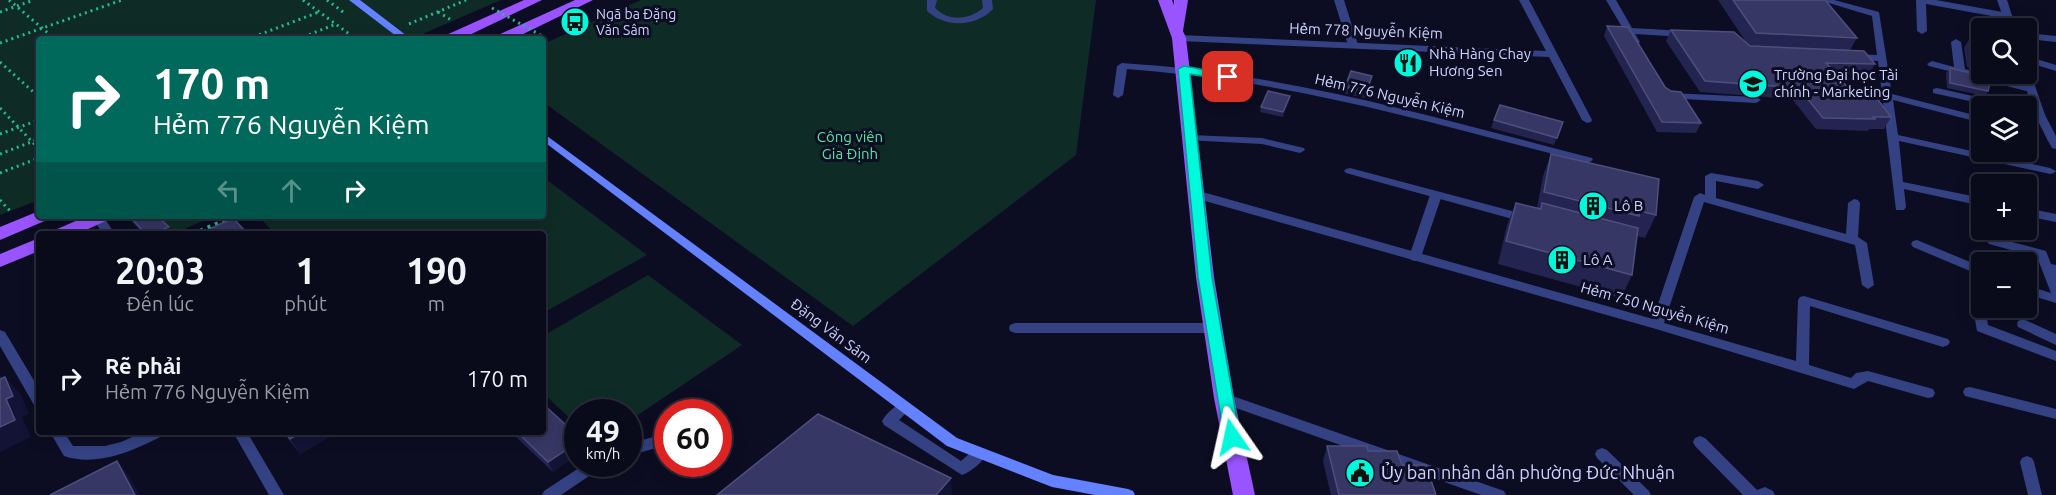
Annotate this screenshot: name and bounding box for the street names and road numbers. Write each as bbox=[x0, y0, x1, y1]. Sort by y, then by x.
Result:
street label: Hẻm 778 Nguyễn Kiệm bbox=[1289, 18, 1443, 42]
street label: Hẻm 776 Nguyễn Kiệm bbox=[1313, 68, 1467, 121]
street label: Hẻm 750 Nguyễn Kiệm bbox=[1579, 277, 1732, 337]
street label: Đặng Văn Sâm bbox=[788, 295, 875, 366]

